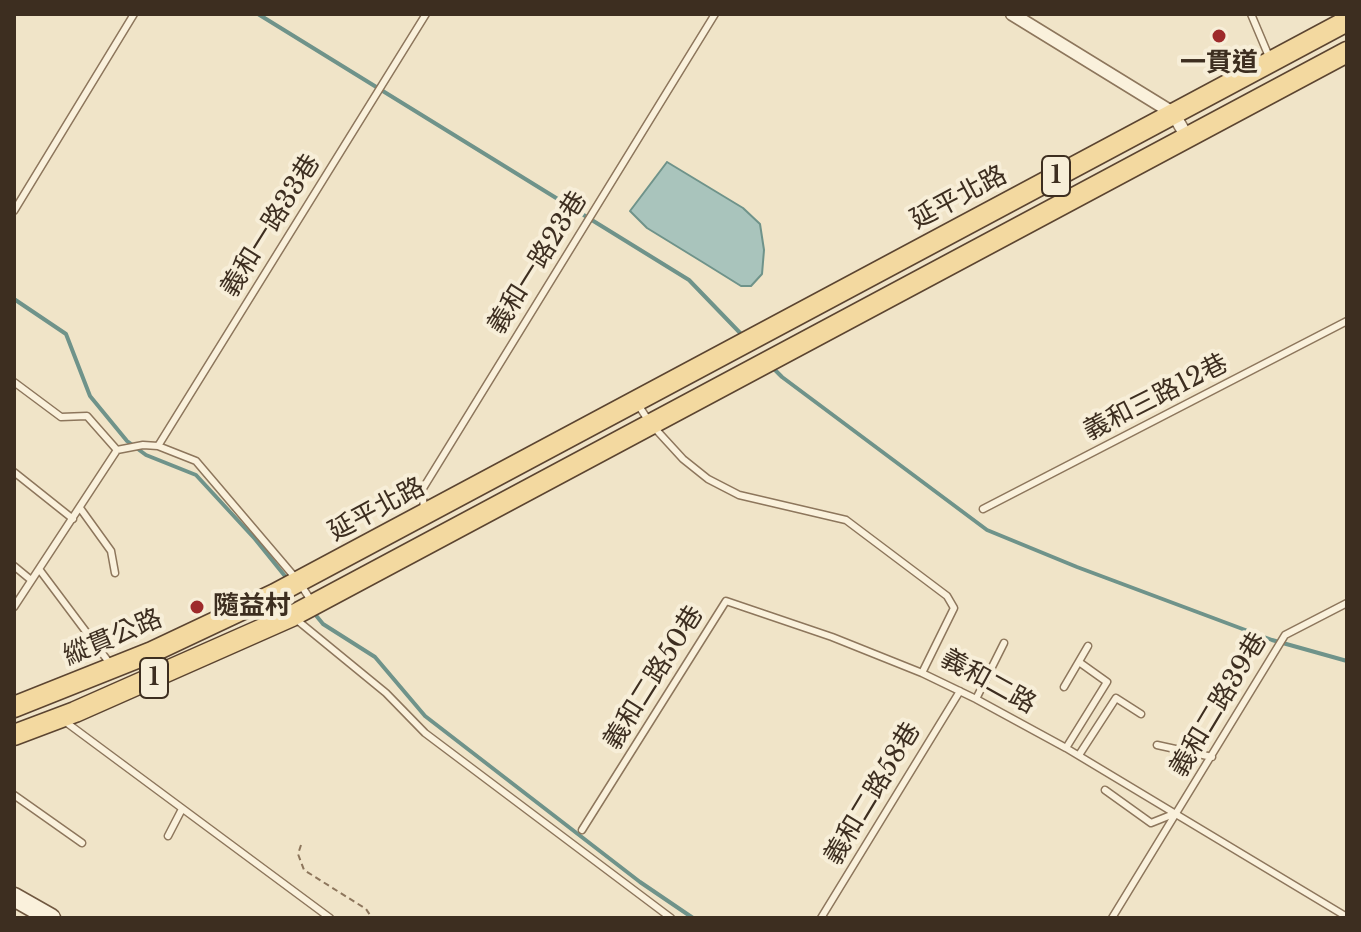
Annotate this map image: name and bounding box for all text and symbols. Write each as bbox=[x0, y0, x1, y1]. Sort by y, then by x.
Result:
marker: 一貫道 bbox=[1210, 27, 1228, 45]
place label: 一貫道 bbox=[1180, 48, 1258, 80]
street label: 義和一路33巷 bbox=[215, 149, 327, 303]
road number: 1 bbox=[1042, 156, 1070, 196]
street label: 延平北路 bbox=[906, 160, 1012, 236]
street label: 義和一路23巷 bbox=[482, 186, 594, 340]
street label: 義和三路12巷 bbox=[1079, 348, 1233, 448]
street label: 延平北路 bbox=[324, 472, 430, 548]
place label: 隨益村 bbox=[213, 591, 291, 623]
marker: 隨益村 bbox=[188, 598, 206, 616]
street label: 義和二路50巷 bbox=[597, 600, 711, 756]
street label: 縱貫公路 bbox=[59, 603, 167, 673]
street label: 義和二路39巷 bbox=[1164, 627, 1274, 783]
street label: 義和二路 bbox=[935, 643, 1041, 721]
road number: 1 bbox=[140, 658, 168, 698]
street label: 義和二路58巷 bbox=[818, 717, 928, 871]

